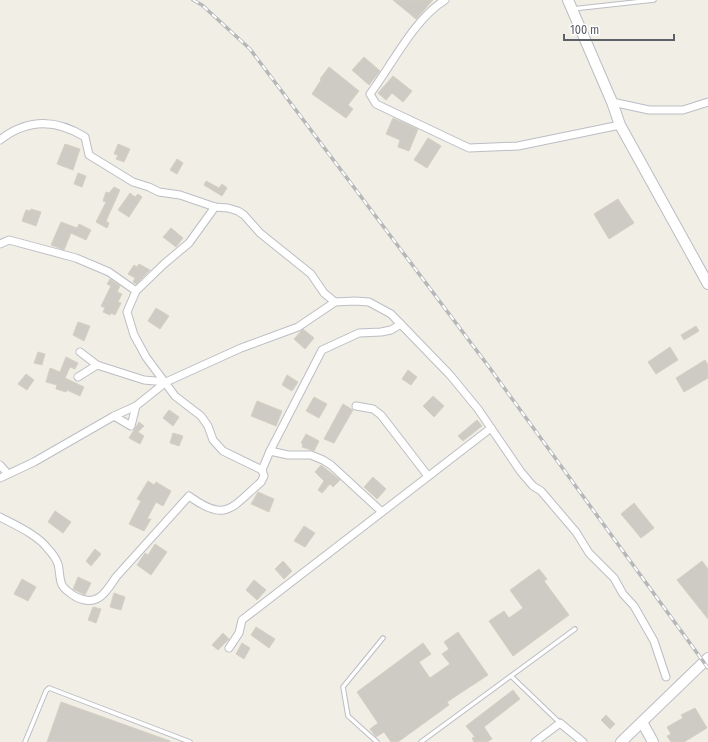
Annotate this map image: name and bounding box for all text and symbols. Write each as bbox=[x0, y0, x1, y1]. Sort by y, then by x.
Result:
scale bar bbox=[564, 16, 674, 42]
text: 100 m bbox=[570, 23, 599, 37]

